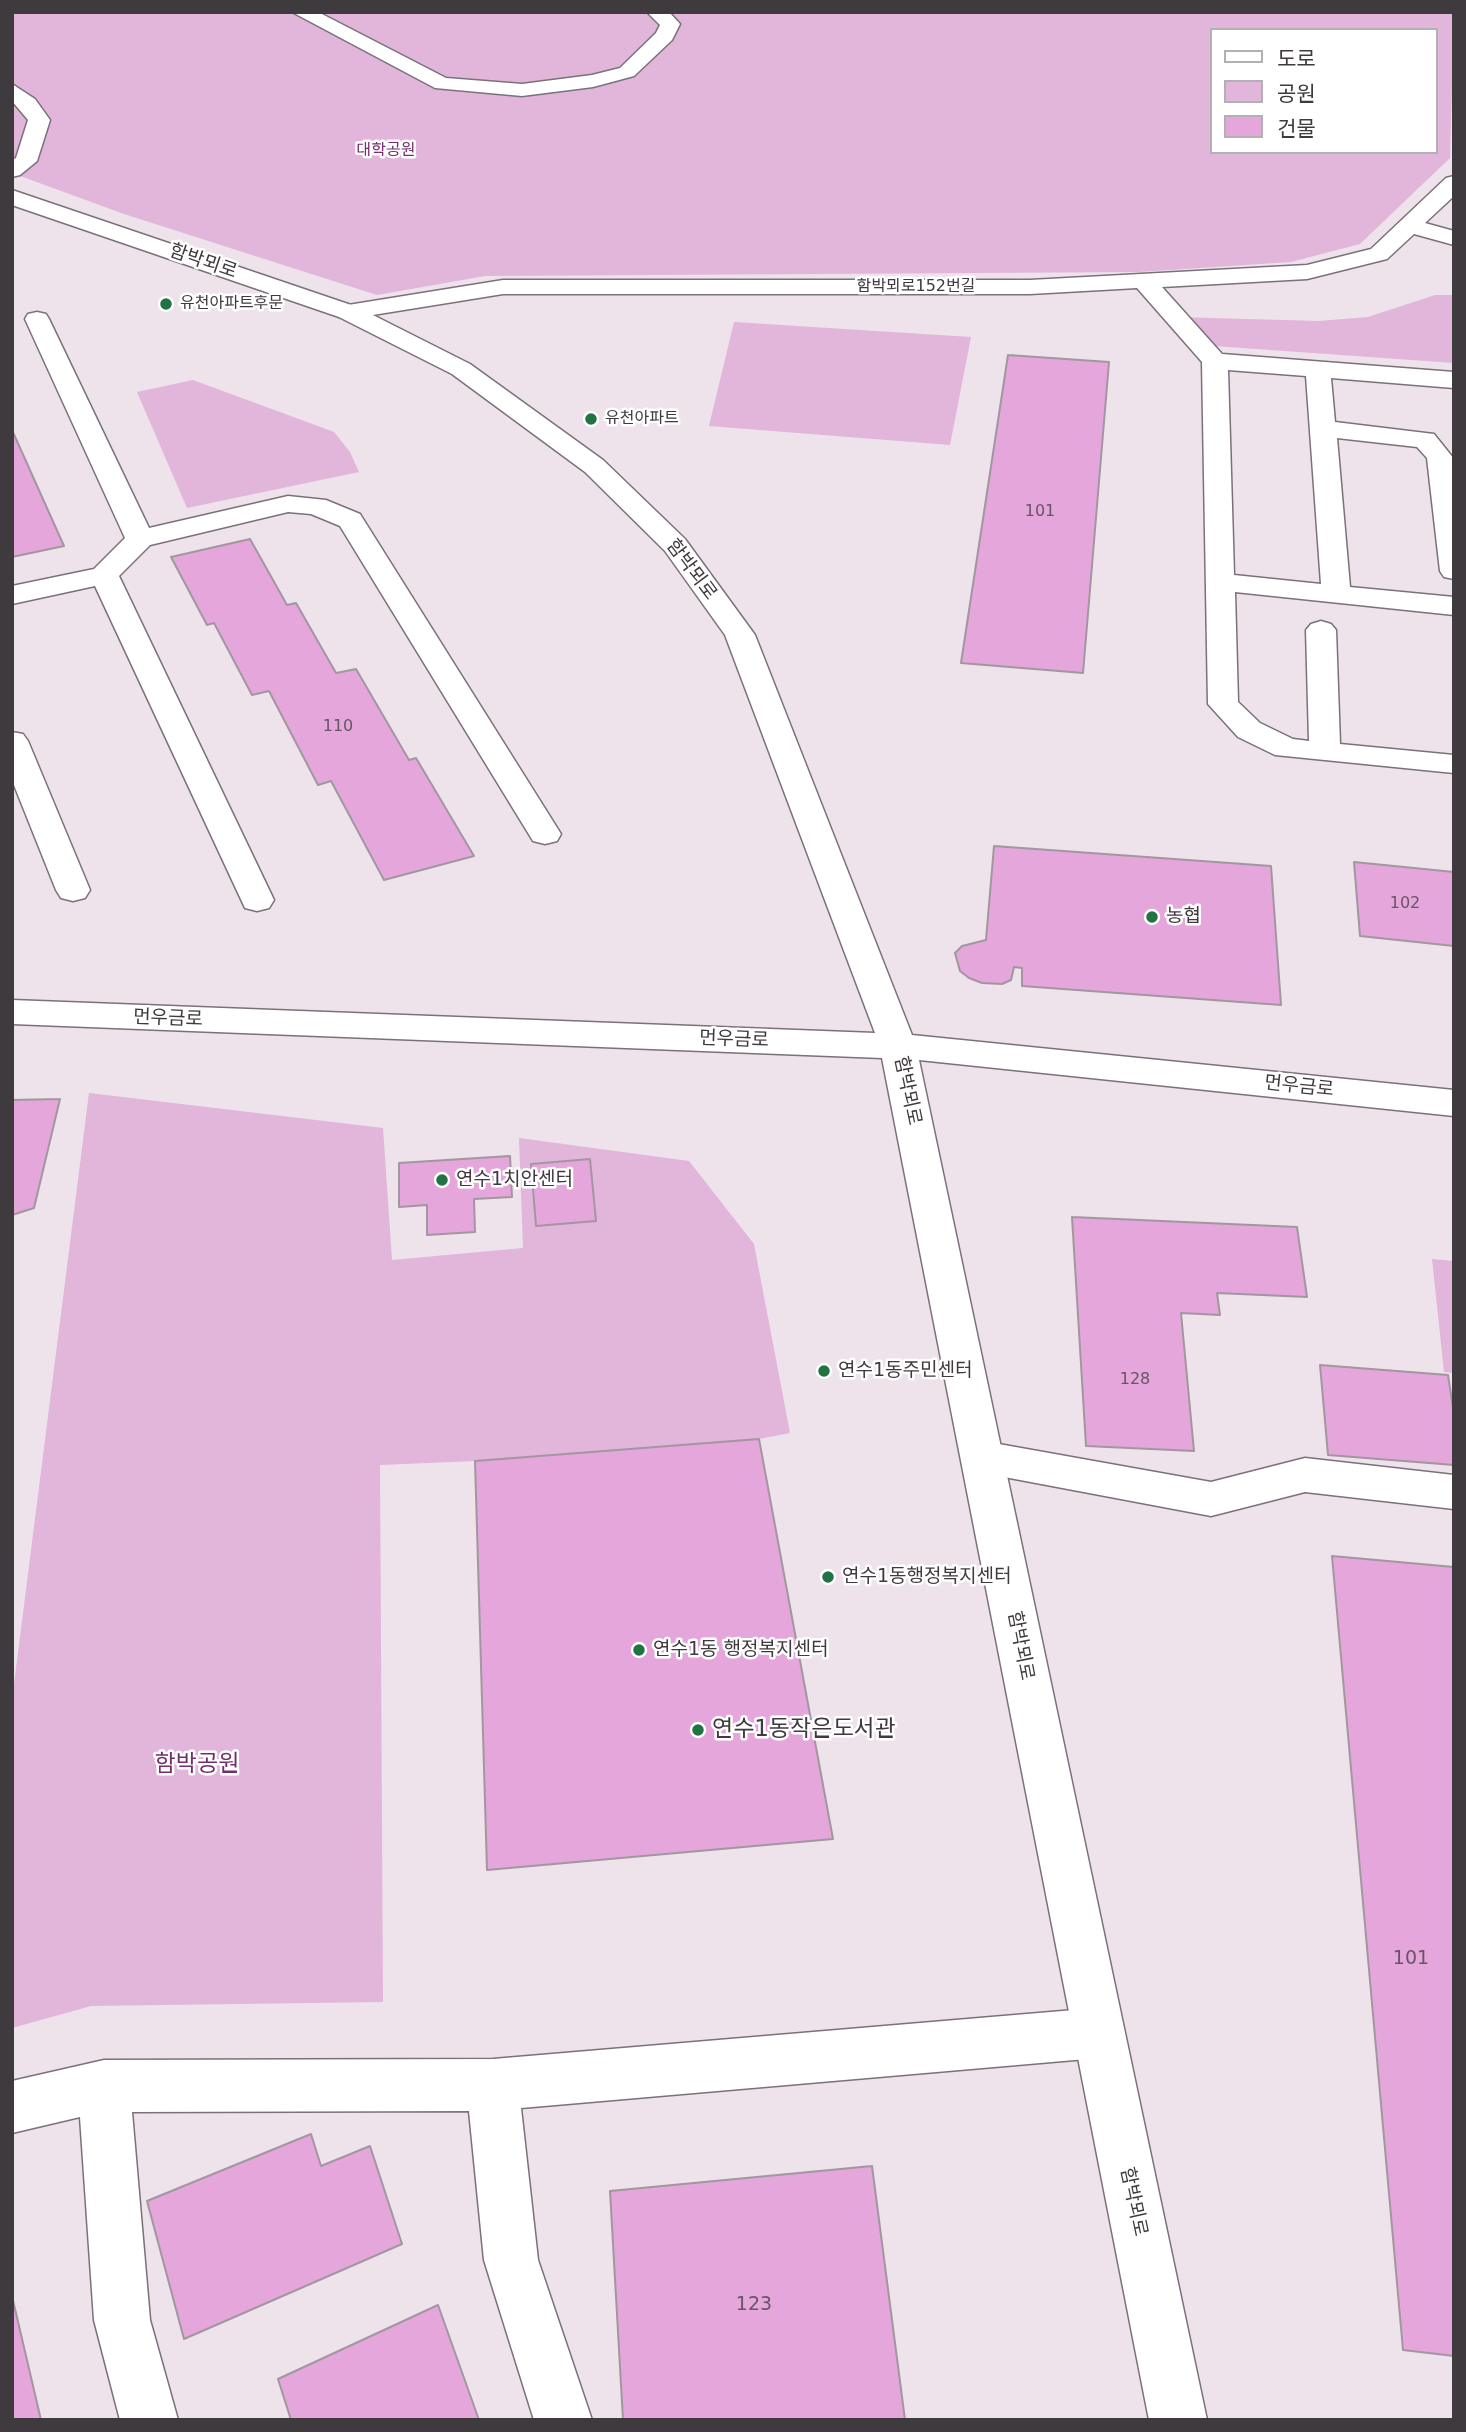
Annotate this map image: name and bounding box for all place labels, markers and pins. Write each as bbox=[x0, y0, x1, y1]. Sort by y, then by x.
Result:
place label: 유천아파트후문 bbox=[180, 294, 283, 314]
marker: 유천아파트후문 bbox=[158, 296, 174, 312]
place label: 유천아파트 bbox=[605, 409, 679, 429]
marker: 유천아파트 bbox=[583, 411, 599, 427]
place label: 농협 bbox=[1166, 906, 1201, 928]
marker: 농협 bbox=[1144, 909, 1160, 925]
place label: 연수1치안센터 bbox=[456, 1169, 573, 1191]
marker: 연수1치안센터 bbox=[434, 1172, 450, 1188]
place label: 연수1동주민센터 bbox=[838, 1360, 972, 1382]
marker: 연수1동주민센터 bbox=[816, 1363, 832, 1379]
place label: 연수1동행정복지센터 bbox=[842, 1566, 1011, 1588]
marker: 연수1동행정복지센터 bbox=[820, 1569, 836, 1585]
place label: 연수1동 행정복지센터 bbox=[653, 1639, 828, 1661]
marker: 연수1동 행정복지센터 bbox=[631, 1642, 647, 1658]
place label: 연수1동작은도서관 bbox=[712, 1716, 896, 1744]
marker: 연수1동작은도서관 bbox=[690, 1722, 706, 1738]

